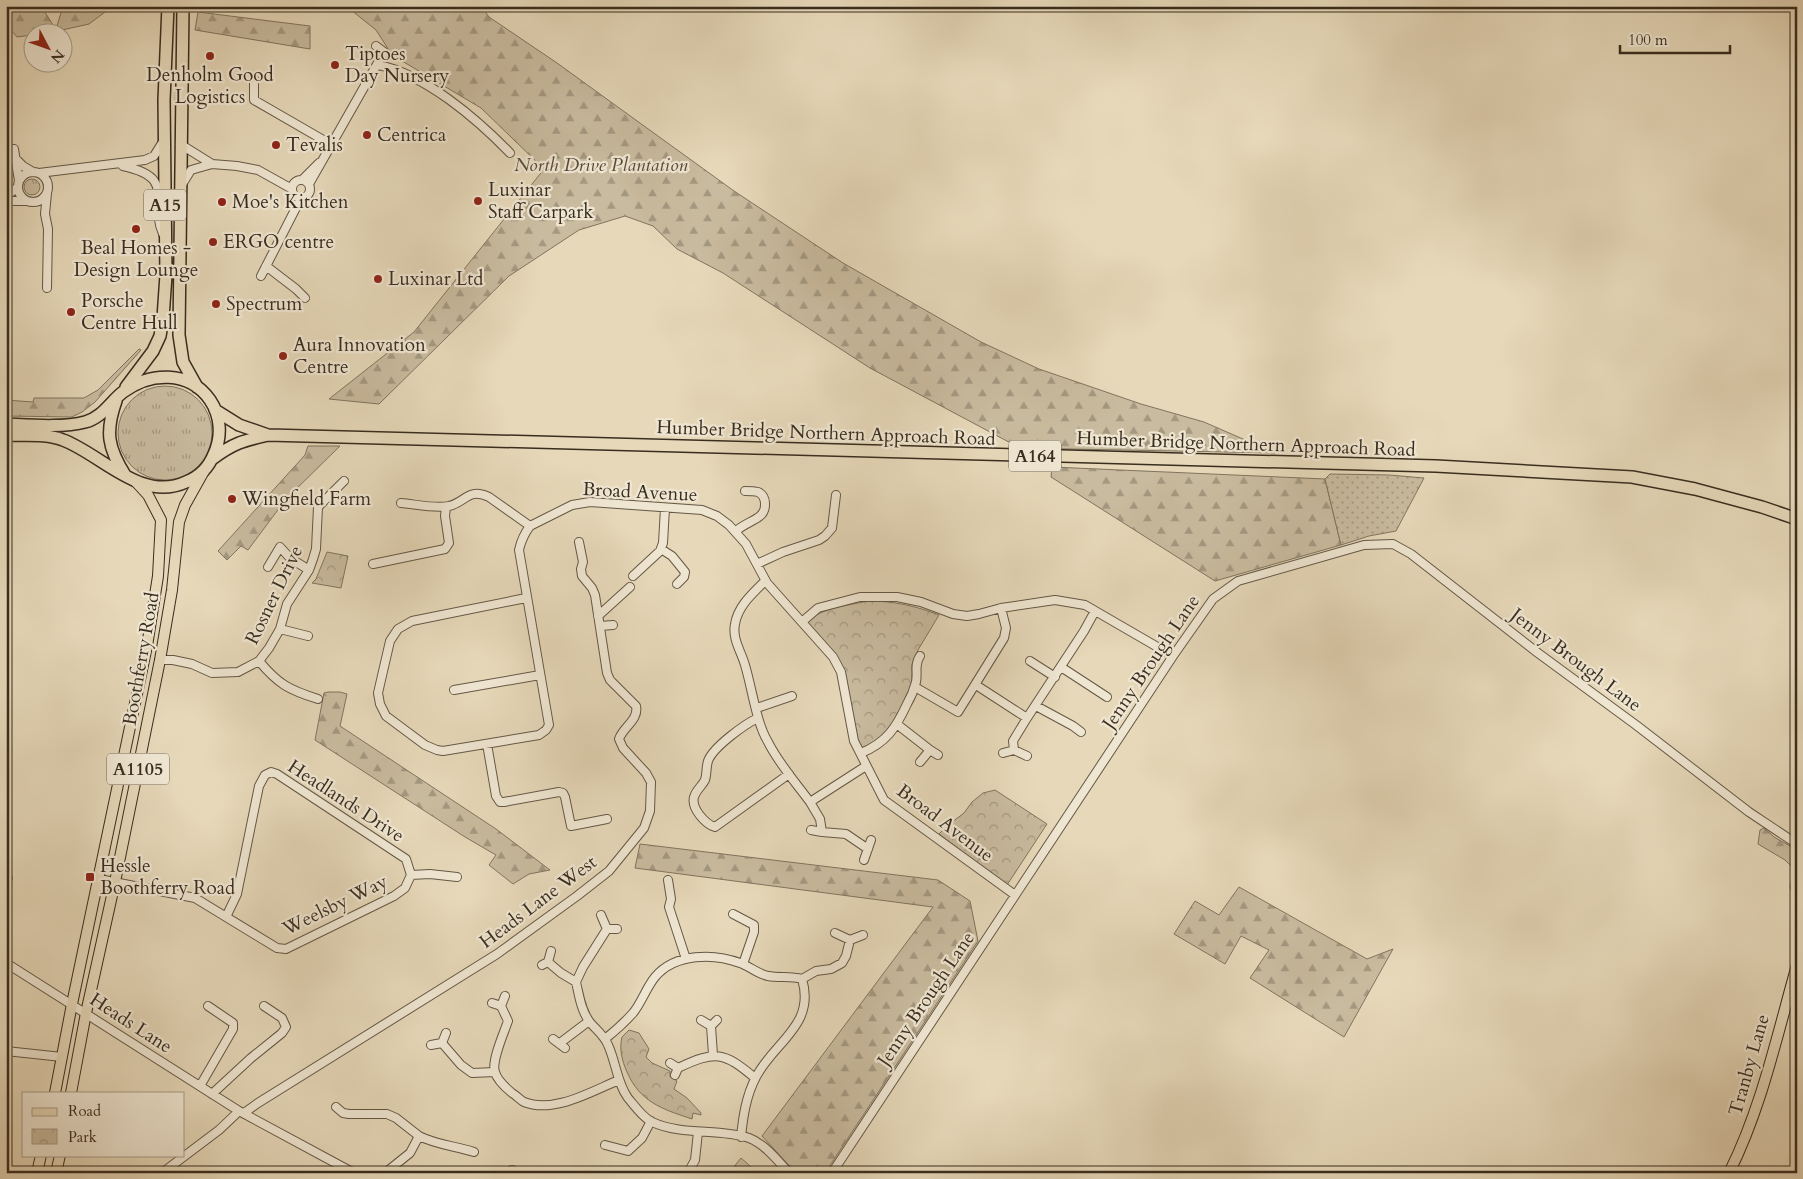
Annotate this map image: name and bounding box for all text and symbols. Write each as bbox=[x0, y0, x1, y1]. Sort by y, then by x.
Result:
north arrow bbox=[22, 22, 72, 72]
scale bar bbox=[1620, 22, 1730, 54]
text: 100 m bbox=[1628, 30, 1668, 50]
place label: Tiptoes Day Nursery bbox=[345, 41, 449, 89]
text: N bbox=[46, 45, 69, 67]
marker: Denholm Good Logistics bbox=[204, 50, 216, 62]
marker: Tiptoes Day Nursery bbox=[329, 59, 341, 71]
place label: Denholm Good Logistics bbox=[146, 62, 274, 110]
place label: Centrica bbox=[377, 122, 446, 148]
marker: Centrica bbox=[361, 129, 373, 141]
place label: Tevalis bbox=[286, 132, 343, 158]
marker: Tevalis bbox=[270, 139, 282, 151]
park label: North Drive Plantation bbox=[514, 152, 689, 178]
place label: Luxinar Staff Carpark bbox=[488, 177, 594, 225]
place label: Moe's Kitchen bbox=[232, 189, 349, 215]
road number: A15 bbox=[144, 190, 186, 220]
marker: Luxinar Staff Carpark bbox=[472, 195, 484, 207]
marker: Moe's Kitchen bbox=[216, 196, 228, 208]
marker: Beal Homes - Design Lounge bbox=[130, 223, 142, 235]
place label: ERGO centre bbox=[223, 229, 334, 255]
place label: Beal Homes - Design Lounge bbox=[74, 235, 198, 283]
marker: ERGO centre bbox=[207, 236, 219, 248]
place label: Luxinar Ltd bbox=[388, 266, 483, 292]
marker: Luxinar Ltd bbox=[372, 273, 384, 285]
place label: Porsche Centre Hull bbox=[81, 288, 178, 336]
place label: Spectrum bbox=[226, 291, 303, 317]
marker: Spectrum bbox=[210, 298, 222, 310]
marker: Porsche Centre Hull bbox=[65, 306, 77, 318]
place label: Aura Innovation Centre bbox=[293, 332, 426, 380]
marker: Aura Innovation Centre bbox=[277, 350, 289, 362]
street label: Humber Bridge Northern Approach Road bbox=[656, 414, 996, 452]
street label: Humber Bridge Northern Approach Road bbox=[1076, 425, 1416, 463]
road number: A164 bbox=[1009, 441, 1061, 472]
street label: Broad Avenue bbox=[582, 476, 698, 508]
place label: Wingfield Farm bbox=[241, 486, 372, 512]
marker: Wingfield Farm bbox=[226, 493, 238, 505]
street label: Rosner Drive bbox=[239, 541, 309, 649]
street label: Jenny Brough Lane bbox=[1094, 589, 1206, 737]
street label: Boothferry Road bbox=[116, 590, 166, 728]
street label: Jenny Brough Lane bbox=[1503, 600, 1647, 718]
road number: A1105 bbox=[107, 754, 169, 784]
street label: Headlands Drive bbox=[283, 754, 409, 848]
street label: Broad Avenue bbox=[891, 778, 999, 868]
street label: Heads Lane West bbox=[474, 849, 602, 955]
place label: Hessle Boothferry Road bbox=[100, 853, 235, 901]
street label: Weelsby Way bbox=[277, 868, 392, 942]
marker: Hessle Boothferry Road bbox=[84, 871, 96, 883]
street label: Jenny Brough Lane bbox=[869, 926, 981, 1074]
street label: Heads Lane bbox=[85, 987, 177, 1059]
street label: Tranby Lane bbox=[1722, 1011, 1776, 1119]
legend bbox=[22, 1092, 185, 1156]
text: Road bbox=[68, 1101, 101, 1121]
text: Park bbox=[68, 1127, 97, 1147]

